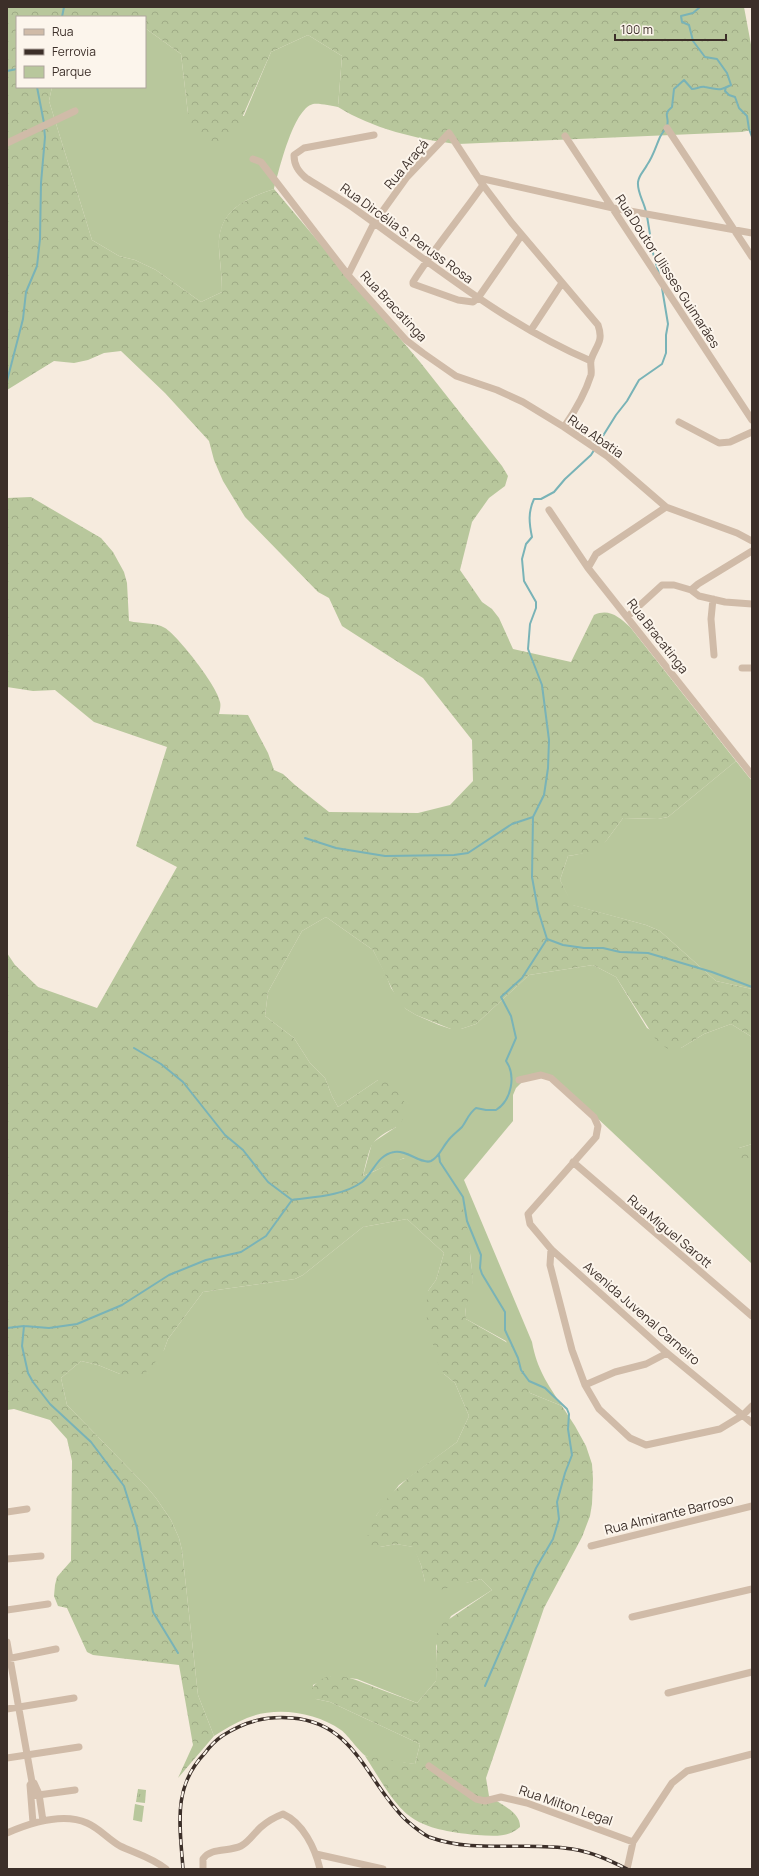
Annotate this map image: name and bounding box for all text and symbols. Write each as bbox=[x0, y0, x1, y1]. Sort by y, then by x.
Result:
legend bbox=[16, 16, 146, 88]
scale bar bbox=[615, 16, 726, 42]
text: 100 m bbox=[621, 21, 653, 38]
text: Rua bbox=[52, 23, 73, 40]
text: Ferrovia bbox=[52, 43, 96, 60]
text: Parque bbox=[52, 63, 91, 80]
street label: Rua Araçá bbox=[380, 135, 432, 193]
street label: Rua Dircélia S. Peruss Rosa bbox=[337, 179, 477, 287]
street label: Rua Doutor Ulisses Guimarães bbox=[611, 191, 725, 351]
street label: Rua Bracatinga bbox=[357, 267, 431, 345]
street label: Rua Abatia bbox=[564, 410, 628, 462]
street label: Rua Bracatinga bbox=[623, 595, 693, 677]
street label: Rua Miguel Sarott bbox=[624, 1190, 716, 1272]
street label: Avenida Juvenal Carneiro bbox=[580, 1257, 705, 1369]
street label: Rua Almirante Barroso bbox=[603, 1489, 736, 1539]
street label: Rua Milton Legal bbox=[517, 1781, 615, 1829]

